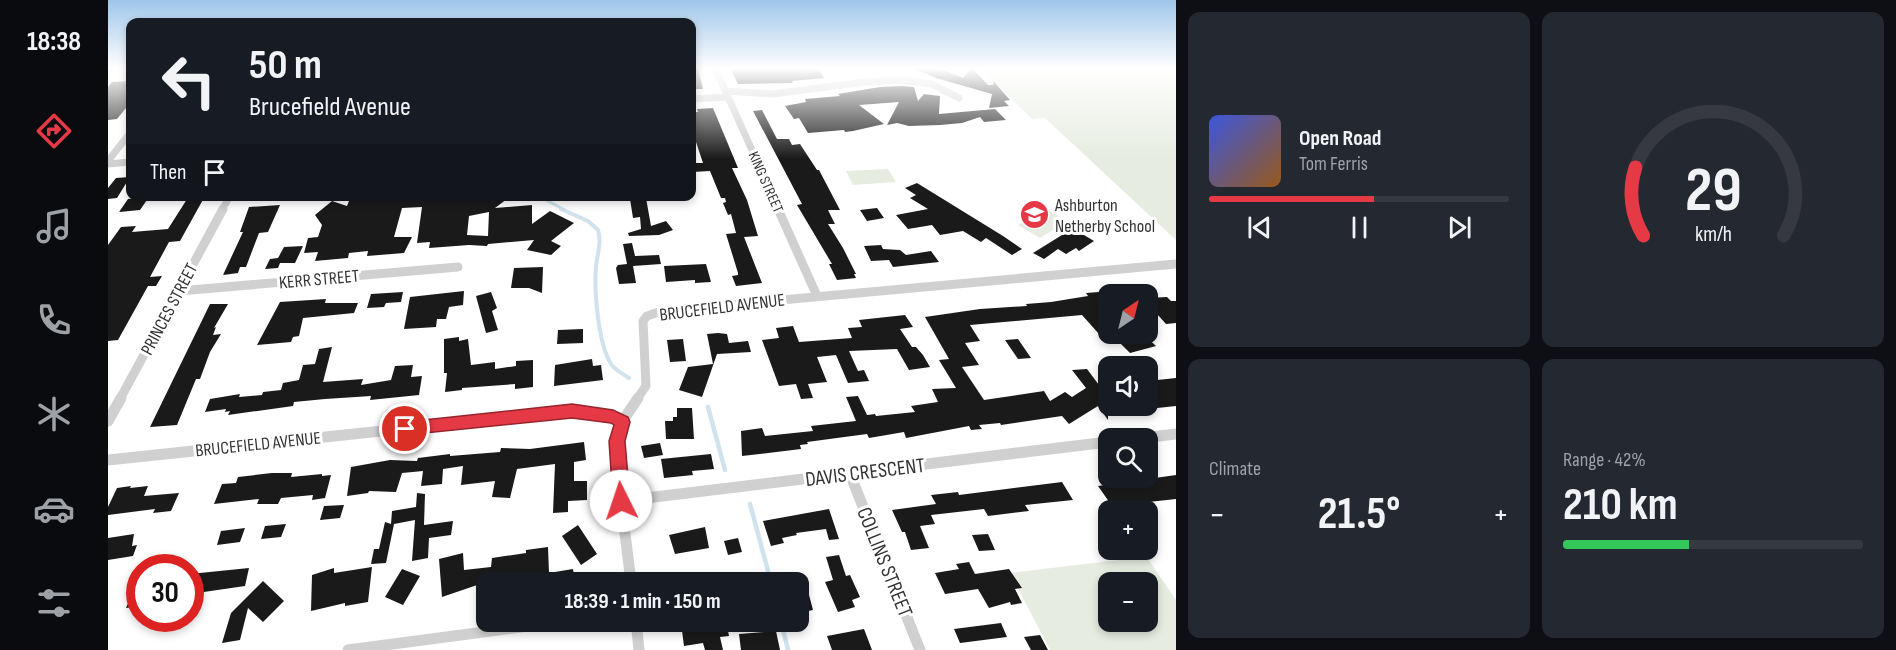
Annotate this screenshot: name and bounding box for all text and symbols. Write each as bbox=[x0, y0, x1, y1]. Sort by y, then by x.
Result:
text: 18:38 bbox=[27, 26, 81, 58]
text: 50 m bbox=[249, 40, 322, 91]
icon: left bbox=[150, 42, 228, 120]
text: Brucefield Avenue bbox=[249, 91, 411, 123]
icon: directions bbox=[33, 110, 75, 152]
text: Open Road bbox=[1299, 125, 1381, 152]
street label: KING STREET bbox=[744, 149, 787, 216]
text: Tom Ferris bbox=[1299, 152, 1368, 176]
text: 29 bbox=[1685, 155, 1741, 230]
icon: arrive bbox=[198, 156, 231, 189]
text: Then bbox=[150, 159, 186, 186]
place label: Ashburton Netherby School bbox=[1054, 195, 1155, 237]
school or university icon: Ashburton Netherby School bbox=[1018, 199, 1050, 231]
icon: music bbox=[33, 205, 75, 247]
icon: previous bbox=[1243, 211, 1276, 244]
icon: pause bbox=[1343, 211, 1376, 244]
icon: next bbox=[1443, 211, 1476, 244]
text: km/h bbox=[1694, 223, 1732, 248]
street label: PRINCES STREET bbox=[137, 260, 202, 359]
street label: KERR STREET bbox=[278, 266, 360, 293]
north arrow bbox=[1098, 284, 1158, 344]
map controls bbox=[1098, 284, 1158, 632]
street label: BRUCEFIELD AVENUE bbox=[658, 289, 786, 326]
icon: phone bbox=[33, 299, 75, 341]
button: sound bbox=[1098, 356, 1158, 416]
icon: climate bbox=[33, 393, 75, 435]
pin bbox=[379, 403, 430, 454]
icon: arrive bbox=[388, 412, 421, 445]
street label: BRUCEFIELD AVENUE bbox=[194, 427, 322, 462]
button: search bbox=[1098, 428, 1158, 488]
text: Range · 42% bbox=[1563, 448, 1646, 472]
street label: DAVIS CRESCENT bbox=[804, 453, 927, 492]
text: Climate bbox=[1209, 457, 1261, 481]
position arrow bbox=[589, 469, 653, 533]
text: 210 km bbox=[1563, 478, 1678, 533]
text: 21.5° bbox=[1318, 487, 1400, 542]
icon: car bbox=[33, 488, 75, 530]
text: − bbox=[1209, 495, 1225, 535]
text: + bbox=[1493, 495, 1509, 535]
button: + bbox=[1098, 500, 1158, 560]
street label: COLLINS STREET bbox=[851, 504, 918, 621]
speed limit sign: 30 bbox=[126, 554, 204, 632]
button: − bbox=[1098, 572, 1158, 632]
icon: filters bbox=[33, 582, 75, 624]
text: 18:39 · 1 min · 150 m bbox=[564, 588, 721, 615]

